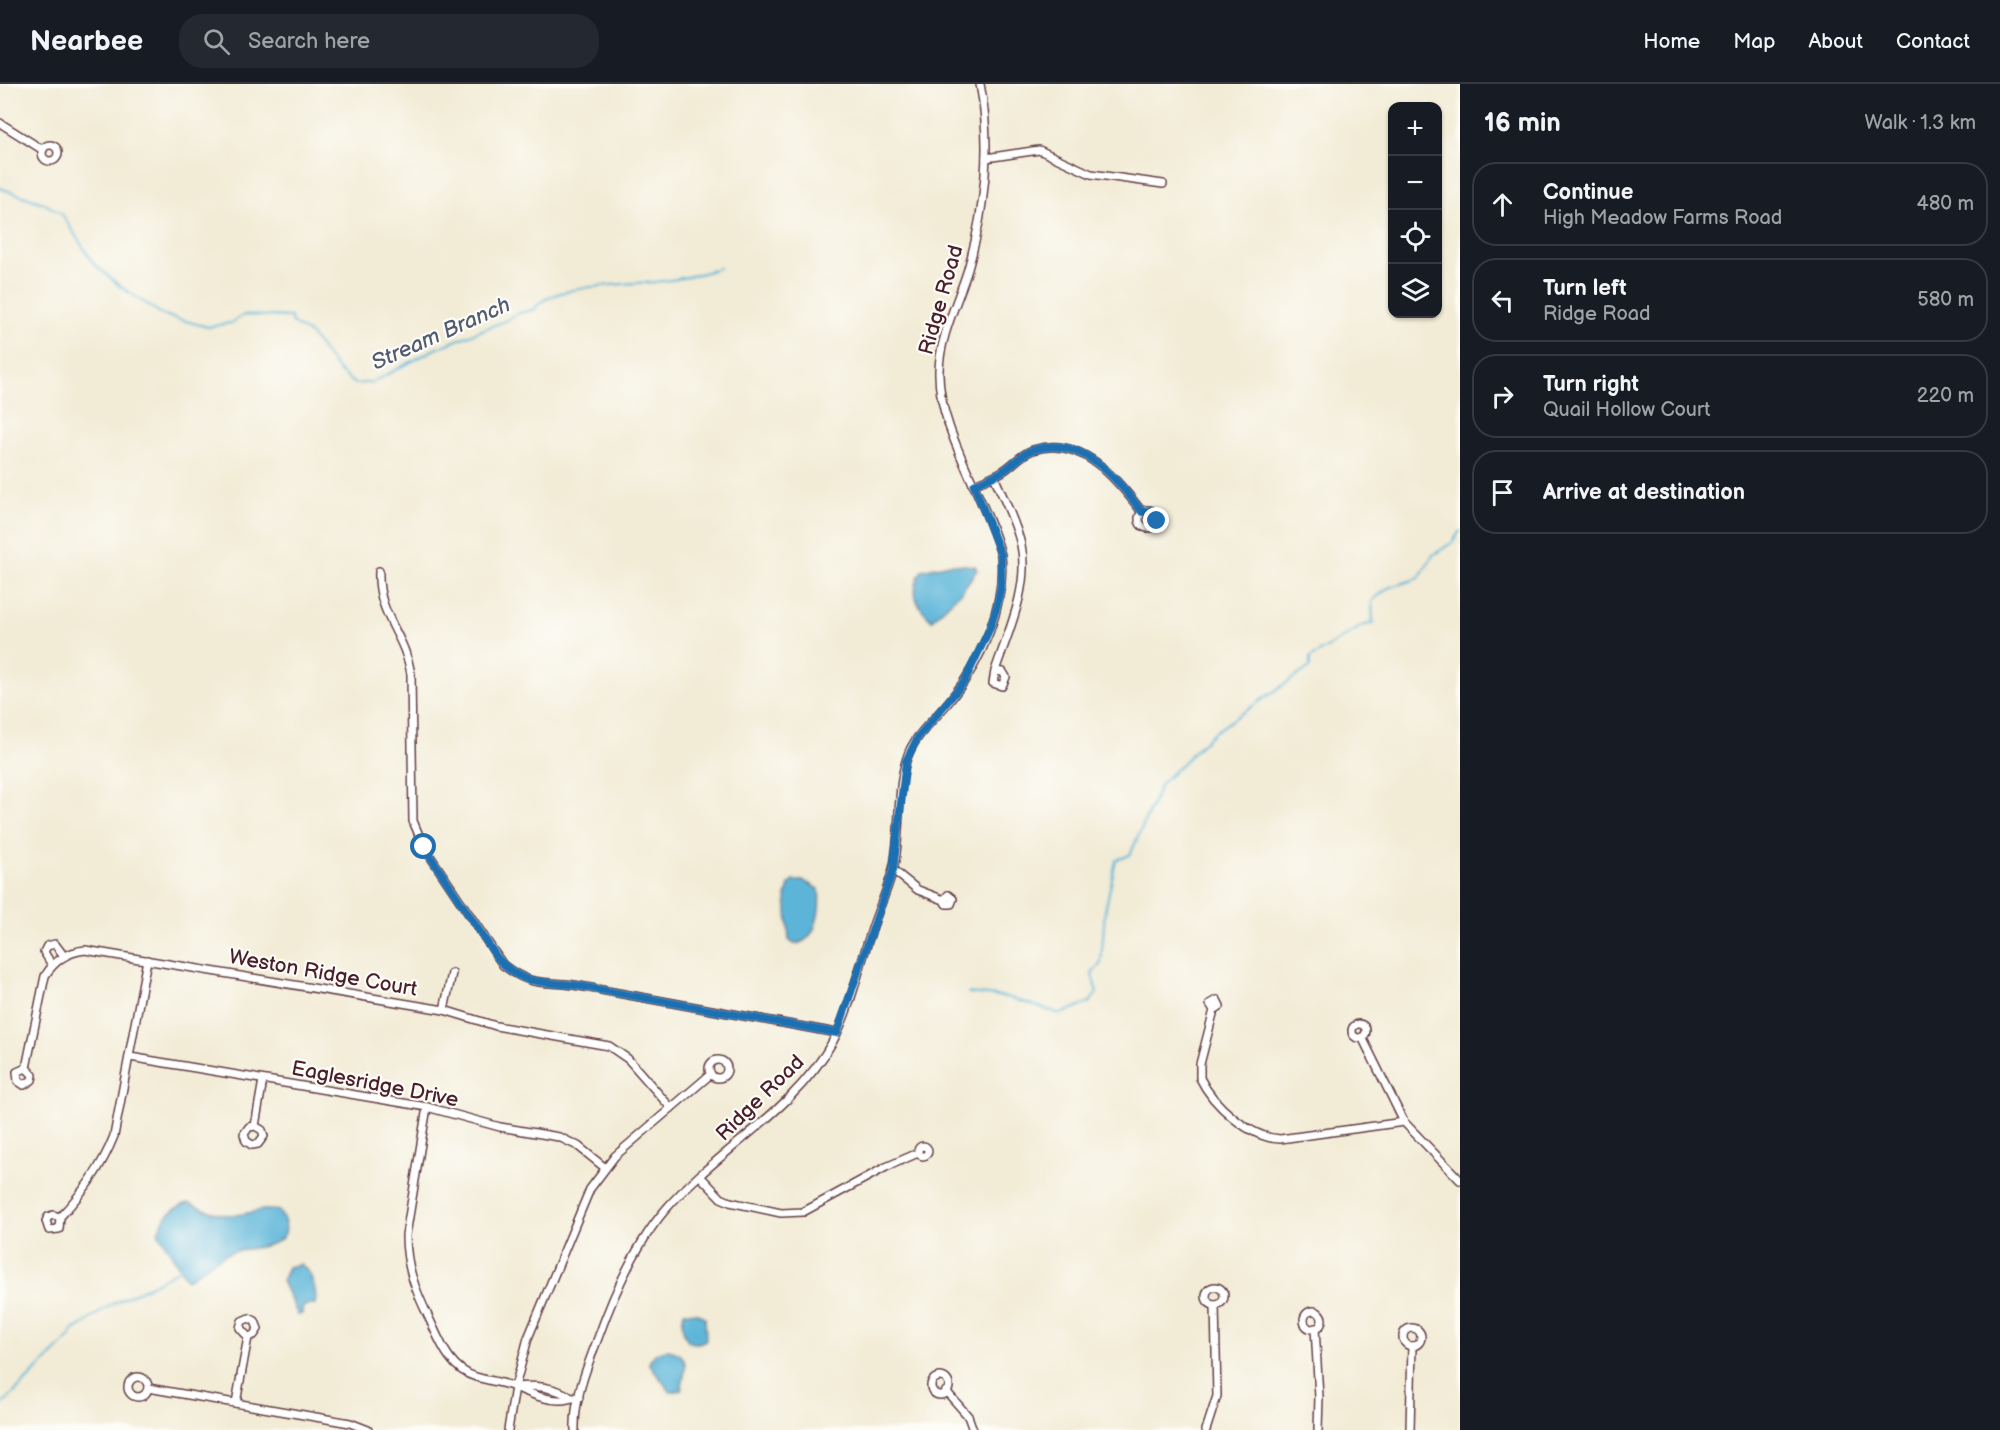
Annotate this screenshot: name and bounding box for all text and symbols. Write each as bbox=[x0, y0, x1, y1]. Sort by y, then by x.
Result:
search box bbox=[179, 14, 599, 68]
text: Nearbee bbox=[30, 25, 143, 58]
icon: search bbox=[200, 25, 233, 58]
text: Search here bbox=[248, 28, 370, 55]
text: Home bbox=[1643, 29, 1700, 54]
text: Map bbox=[1733, 29, 1775, 54]
text: About bbox=[1808, 29, 1863, 54]
text: Contact bbox=[1896, 29, 1970, 54]
map controls bbox=[1388, 102, 1442, 318]
button: + bbox=[1388, 102, 1442, 156]
text: 16 min bbox=[1484, 108, 1561, 139]
text: Walk · 1.3 km bbox=[1865, 111, 1976, 135]
button: − bbox=[1388, 156, 1442, 210]
text: Continue bbox=[1543, 179, 1633, 206]
icon: ahead bbox=[1486, 188, 1519, 221]
text: 480 m bbox=[1916, 192, 1974, 216]
text: High Meadow Farms Road bbox=[1543, 206, 1782, 230]
button: locate bbox=[1388, 210, 1442, 264]
street label: Ridge Road bbox=[913, 242, 969, 358]
button: layers bbox=[1388, 264, 1442, 318]
text: Turn left bbox=[1543, 275, 1627, 302]
icon: left bbox=[1486, 284, 1519, 317]
text: 580 m bbox=[1917, 288, 1974, 312]
water label: Stream Branch bbox=[367, 291, 515, 377]
text: Ridge Road bbox=[1543, 302, 1651, 326]
text: Turn right bbox=[1543, 371, 1639, 398]
icon: right bbox=[1486, 380, 1519, 413]
text: 220 m bbox=[1917, 384, 1974, 408]
text: Quail Hollow Court bbox=[1543, 398, 1710, 422]
icon: arrive bbox=[1486, 476, 1519, 509]
text: Arrive at destination bbox=[1543, 479, 1745, 506]
route end bbox=[1143, 507, 1169, 533]
route start bbox=[410, 833, 436, 859]
street label: Weston Ridge Court bbox=[227, 944, 420, 1002]
street label: Ridge Road bbox=[711, 1050, 809, 1146]
street label: Eaglesridge Drive bbox=[289, 1056, 461, 1112]

